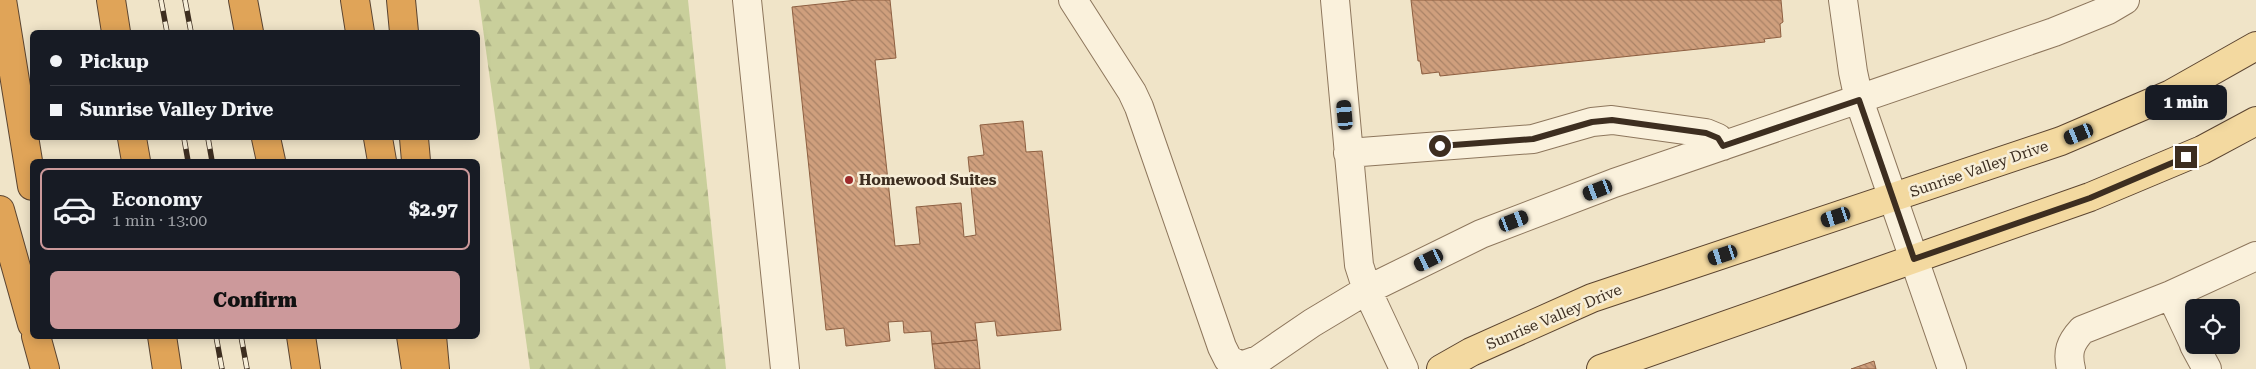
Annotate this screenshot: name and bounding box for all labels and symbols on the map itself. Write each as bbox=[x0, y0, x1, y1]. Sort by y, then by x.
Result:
callout: 1 min bbox=[2145, 84, 2227, 120]
car bbox=[1336, 99, 1353, 131]
car bbox=[2062, 121, 2095, 147]
route start bbox=[1429, 135, 1451, 157]
street label: Sunrise Valley Drive bbox=[1907, 137, 2051, 201]
route end bbox=[2175, 146, 2197, 168]
place label: Homewood Suites bbox=[859, 171, 997, 189]
marker: Homewood Suites bbox=[843, 174, 855, 186]
car bbox=[1581, 178, 1614, 202]
car bbox=[1819, 205, 1852, 229]
car bbox=[1497, 209, 1530, 233]
car bbox=[1706, 243, 1739, 267]
car bbox=[1412, 247, 1445, 273]
street label: Sunrise Valley Drive bbox=[1484, 280, 1624, 354]

